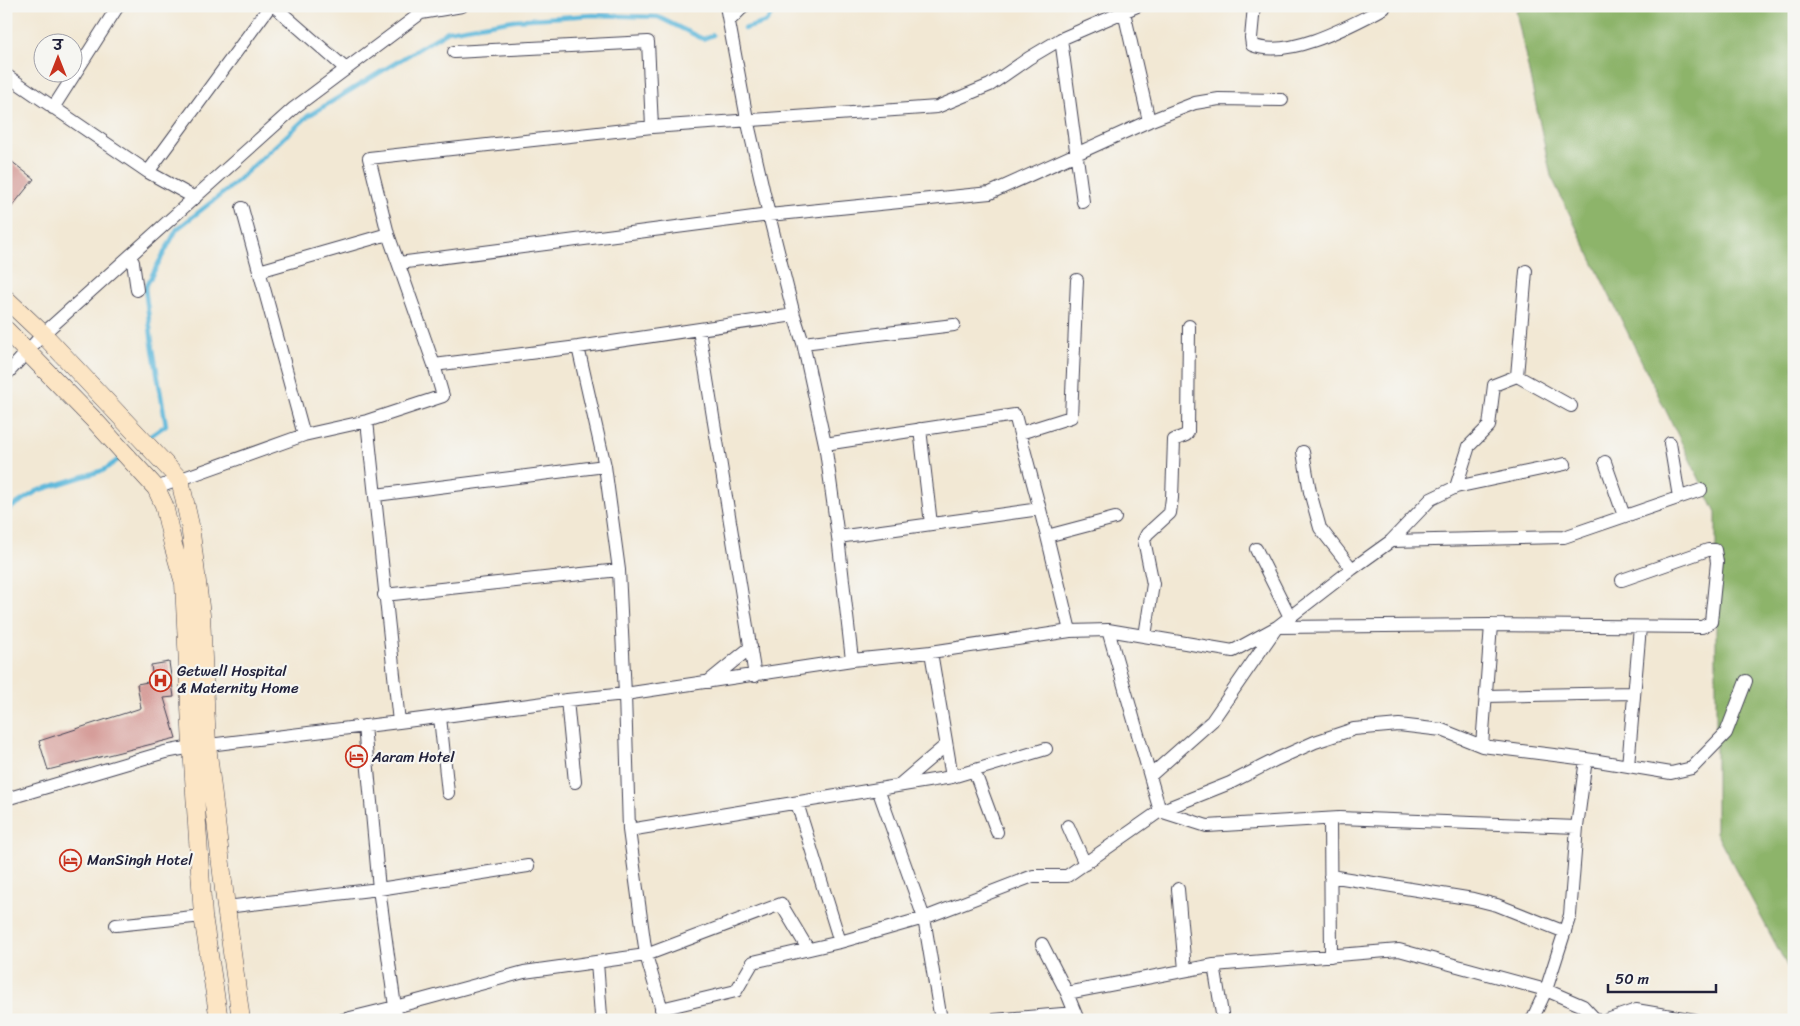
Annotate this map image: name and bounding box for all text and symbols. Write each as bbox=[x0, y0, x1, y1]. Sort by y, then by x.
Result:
north arrow bbox=[32, 32, 82, 82]
text: उ bbox=[51, 33, 64, 58]
place label: Getwell Hospital & Maternity Home bbox=[177, 658, 299, 701]
hospital icon: Getwell Hospital & Maternity Home bbox=[149, 668, 173, 692]
place label: Aaram Hotel bbox=[371, 744, 455, 770]
hotel icon: Aaram Hotel bbox=[344, 745, 368, 769]
place label: ManSingh Hotel bbox=[87, 847, 193, 873]
hotel icon: ManSingh Hotel bbox=[59, 848, 83, 872]
scale bar bbox=[1608, 961, 1715, 993]
text: 50 m bbox=[1615, 966, 1650, 992]

